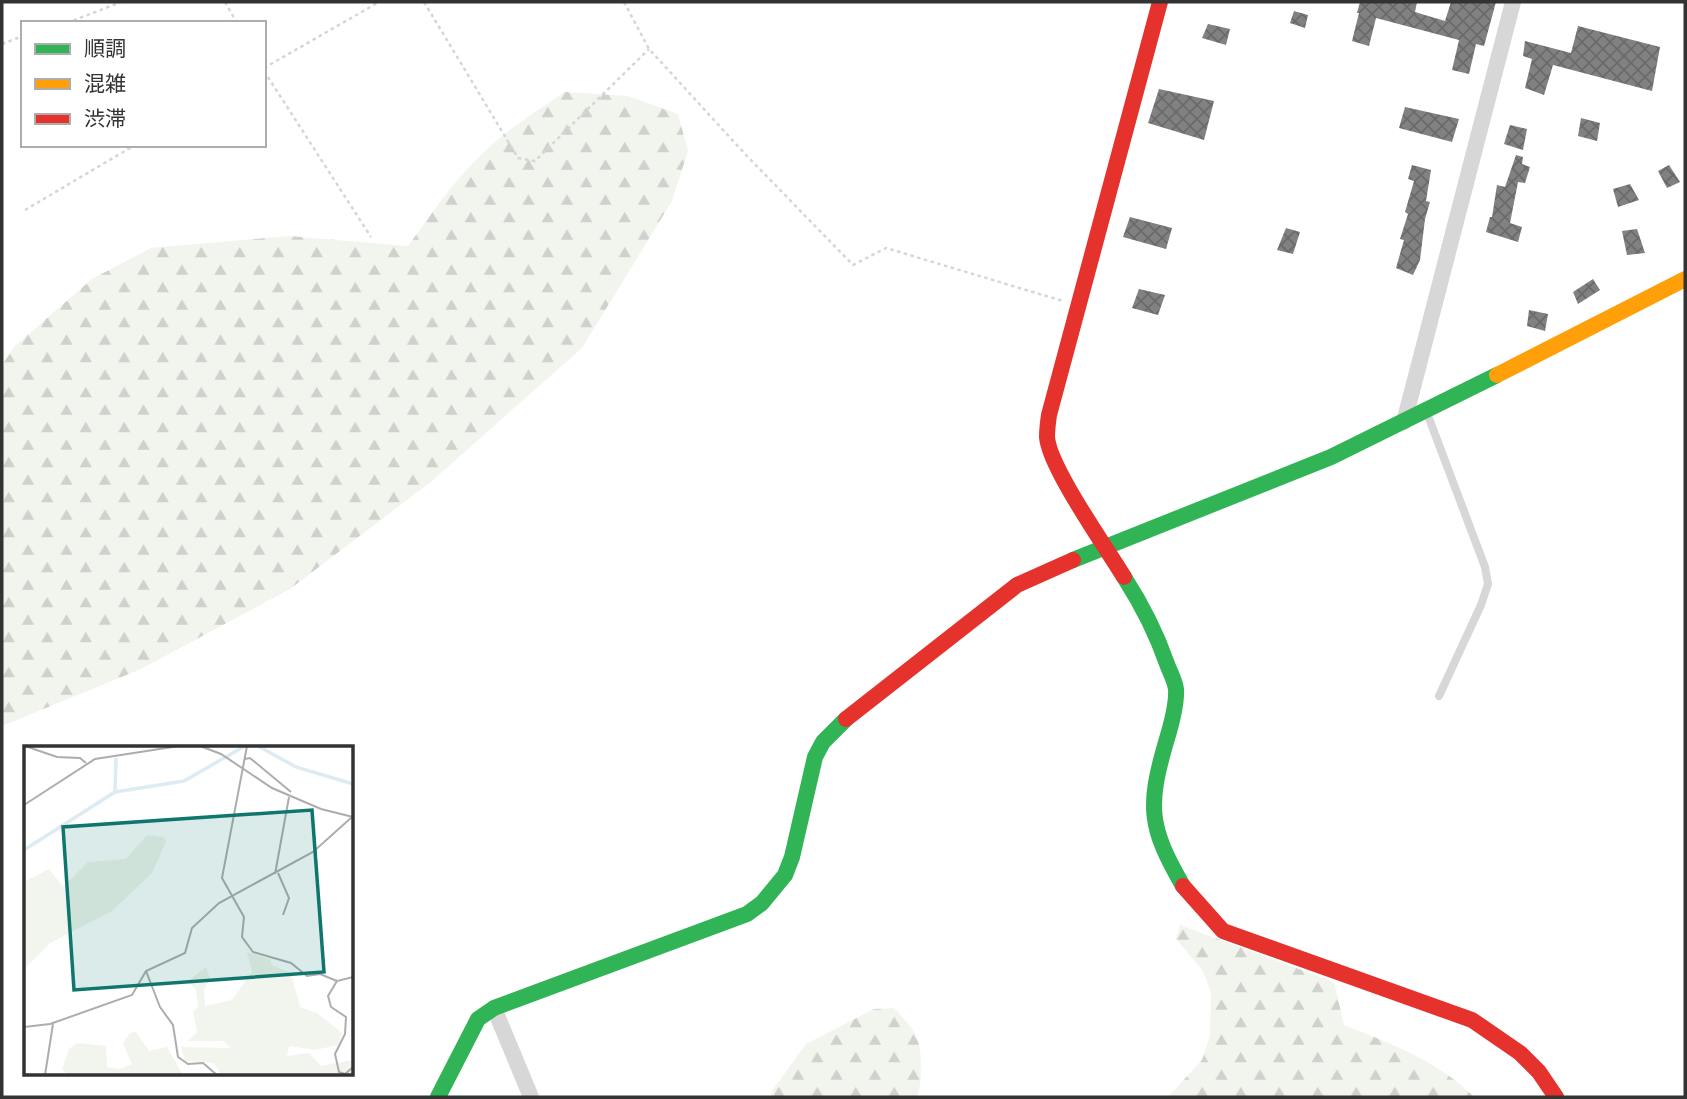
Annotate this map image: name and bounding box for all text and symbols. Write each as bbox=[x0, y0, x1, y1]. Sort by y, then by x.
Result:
legend bbox=[21, 21, 266, 147]
text: 順調 bbox=[84, 35, 126, 61]
text: 混雑 bbox=[84, 70, 126, 96]
text: 渋滞 bbox=[84, 105, 126, 131]
inset map bbox=[24, 746, 354, 1074]

